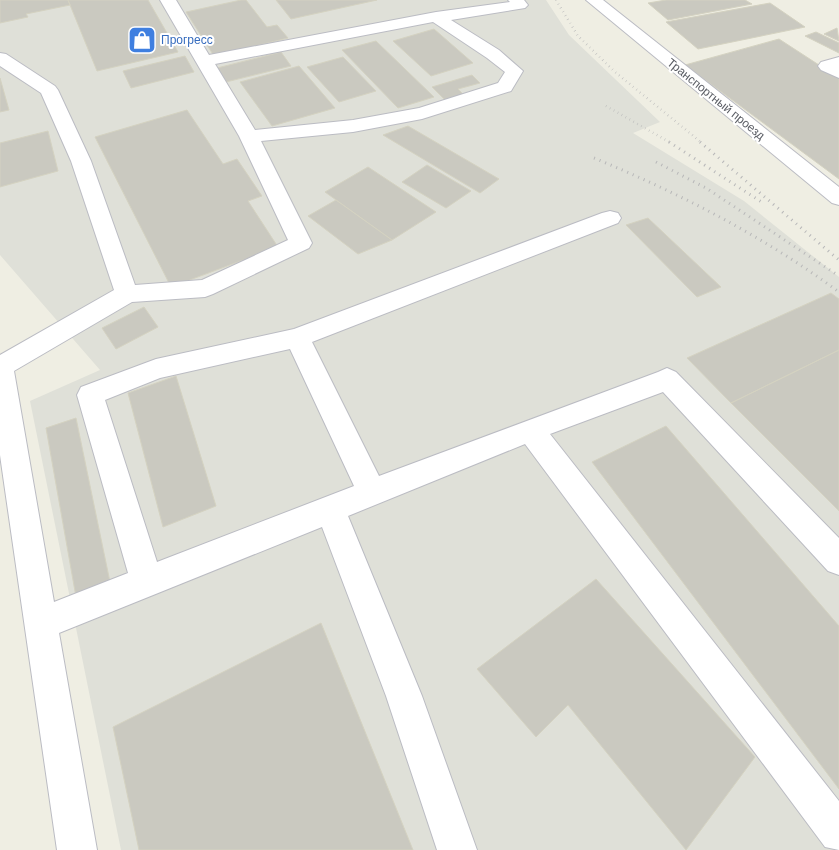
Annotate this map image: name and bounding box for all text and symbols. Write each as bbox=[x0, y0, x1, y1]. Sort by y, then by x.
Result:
shop icon: Прогресс bbox=[127, 25, 157, 55]
place label: Прогресс bbox=[161, 33, 213, 47]
street label: Транспортный проезд bbox=[664, 55, 768, 143]

